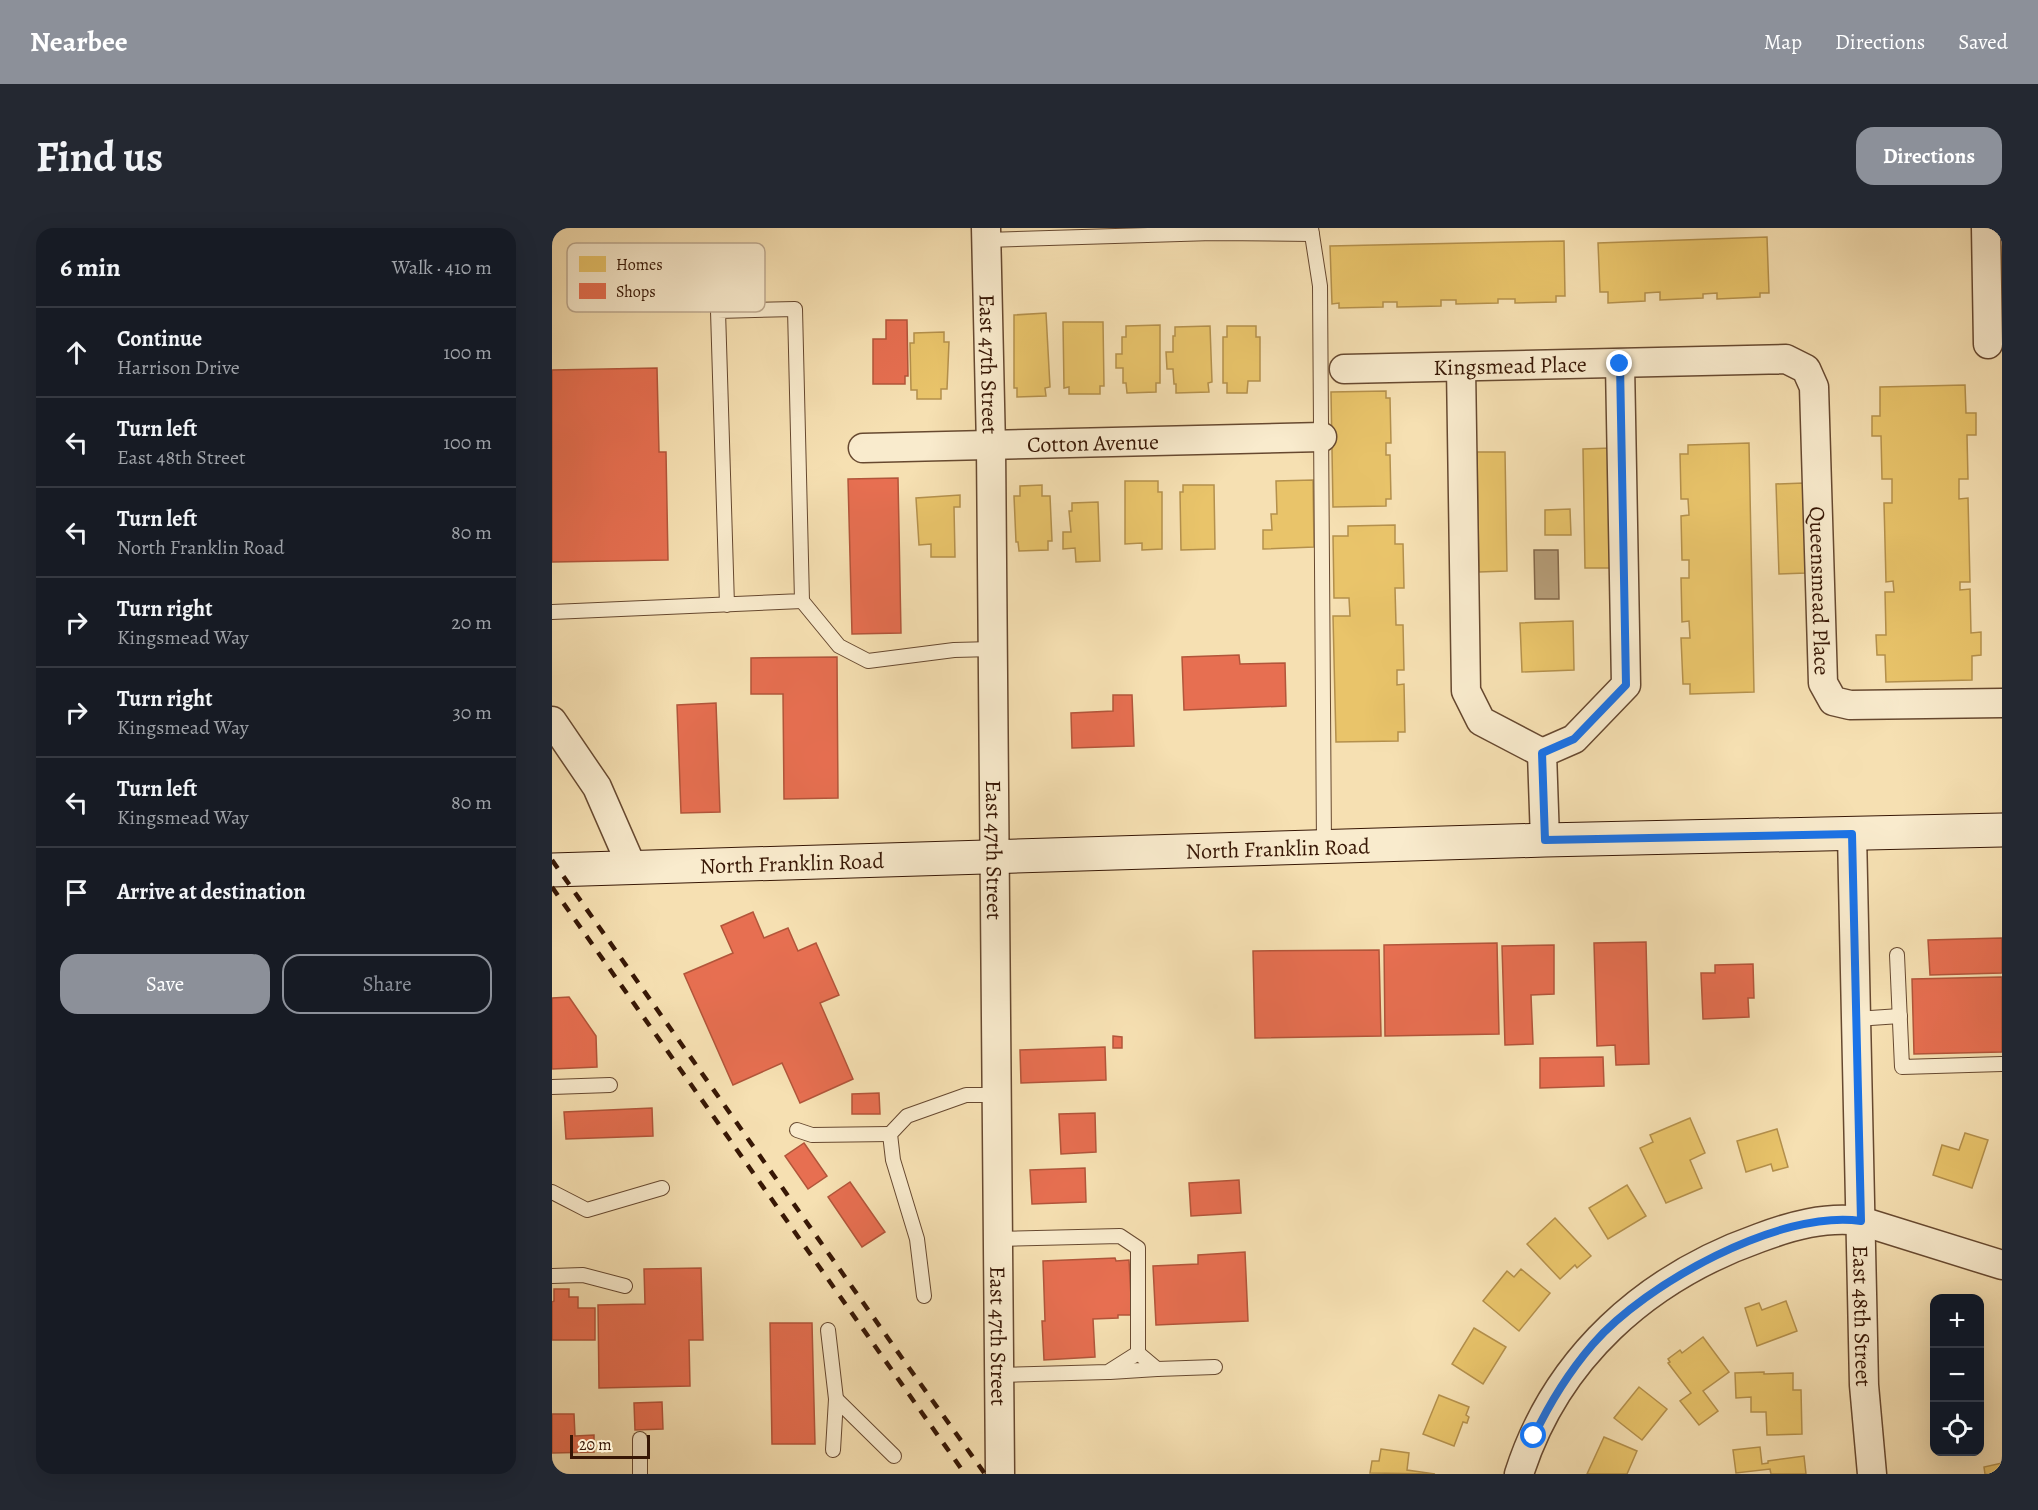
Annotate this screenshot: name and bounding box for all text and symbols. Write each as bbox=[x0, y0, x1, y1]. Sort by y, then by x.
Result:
text: Nearbee bbox=[30, 23, 128, 61]
text: Map bbox=[1764, 28, 1802, 56]
text: Directions bbox=[1835, 28, 1925, 56]
text: Saved bbox=[1958, 28, 2008, 56]
button: Directions bbox=[1856, 127, 2002, 185]
text: Find us bbox=[36, 128, 163, 185]
legend bbox=[567, 243, 765, 312]
text: 6 min bbox=[60, 250, 121, 285]
text: Walk · 410 m bbox=[392, 254, 492, 281]
text: Homes bbox=[616, 254, 663, 276]
text: Shops bbox=[616, 281, 656, 303]
street label: East 47th Street bbox=[972, 294, 1005, 434]
text: Continue bbox=[117, 324, 202, 354]
icon: ahead bbox=[60, 336, 93, 369]
text: 100 m bbox=[443, 339, 492, 366]
street label: Kingsmead Place bbox=[1433, 350, 1587, 383]
route end bbox=[1606, 350, 1632, 376]
text: Harrison Drive bbox=[117, 354, 240, 381]
text: Turn left bbox=[117, 414, 197, 444]
icon: left bbox=[60, 426, 93, 459]
street label: Cotton Avenue bbox=[1027, 427, 1159, 460]
text: 100 m bbox=[443, 429, 492, 456]
text: East 48th Street bbox=[117, 444, 246, 471]
text: Turn left bbox=[117, 504, 197, 534]
street label: Queensmead Place bbox=[1802, 506, 1837, 676]
icon: left bbox=[60, 516, 93, 549]
text: 80 m bbox=[451, 519, 492, 546]
text: North Franklin Road bbox=[117, 534, 284, 561]
text: Turn right bbox=[117, 594, 213, 624]
icon: right bbox=[60, 606, 93, 639]
text: 20 m bbox=[451, 609, 492, 636]
text: Kingsmead Way bbox=[117, 624, 249, 651]
text: Turn right bbox=[117, 684, 213, 714]
icon: right bbox=[60, 696, 93, 729]
text: 30 m bbox=[452, 699, 492, 726]
text: Kingsmead Way bbox=[117, 714, 249, 741]
text: Turn left bbox=[117, 774, 197, 804]
street label: East 47th Street bbox=[978, 780, 1009, 920]
icon: left bbox=[60, 786, 93, 819]
text: 80 m bbox=[451, 789, 492, 816]
text: Kingsmead Way bbox=[117, 804, 249, 831]
street label: North Franklin Road bbox=[1185, 831, 1370, 867]
street label: North Franklin Road bbox=[699, 846, 885, 882]
icon: arrive bbox=[60, 876, 93, 909]
text: Arrive at destination bbox=[117, 877, 306, 907]
button: Save bbox=[60, 954, 270, 1014]
button: Share bbox=[282, 954, 492, 1014]
street label: East 48th Street bbox=[1845, 1245, 1878, 1387]
street label: East 47th Street bbox=[982, 1266, 1013, 1406]
map controls bbox=[1930, 1294, 1984, 1456]
button: + bbox=[1930, 1294, 1984, 1348]
button: − bbox=[1930, 1348, 1984, 1402]
button: locate bbox=[1930, 1402, 1984, 1456]
route start bbox=[1520, 1422, 1546, 1448]
scale bar bbox=[570, 1432, 650, 1460]
text: 20 m bbox=[579, 1434, 612, 1456]

